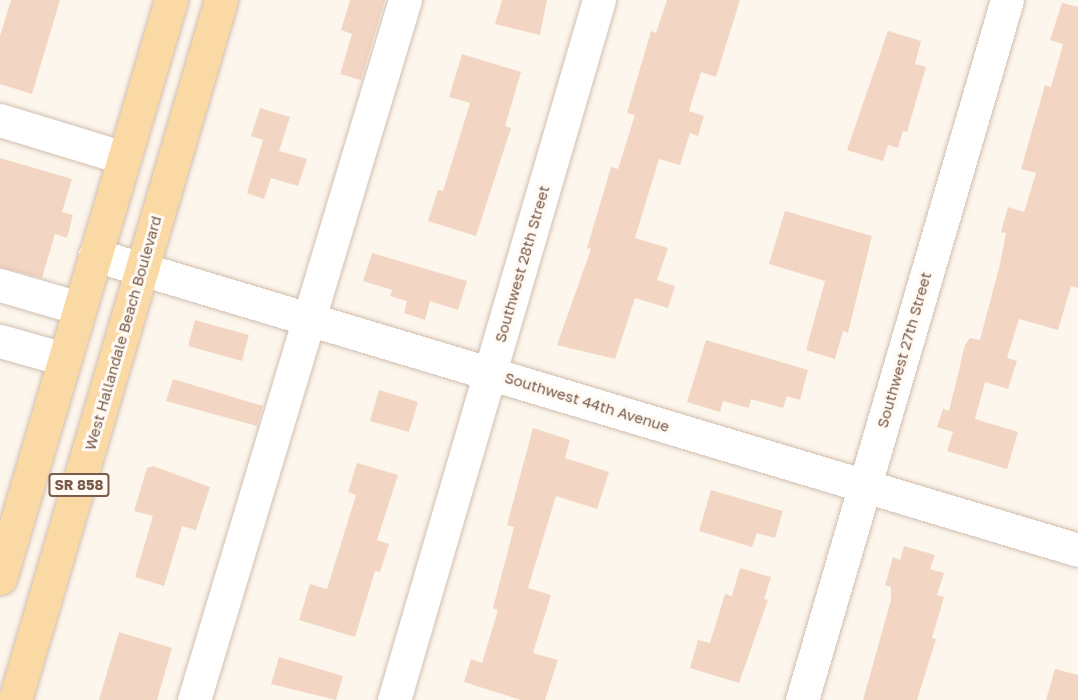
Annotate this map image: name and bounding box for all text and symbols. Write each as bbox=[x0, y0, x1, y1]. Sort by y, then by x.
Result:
street label: Southwest 28th Street bbox=[491, 183, 553, 345]
street label: West Hallandale Beach Boulevard bbox=[81, 214, 165, 452]
street label: Southwest 27th Street bbox=[873, 270, 935, 430]
street label: Southwest 44th Avenue bbox=[502, 368, 672, 436]
road number: SR 858 bbox=[48, 474, 110, 496]

